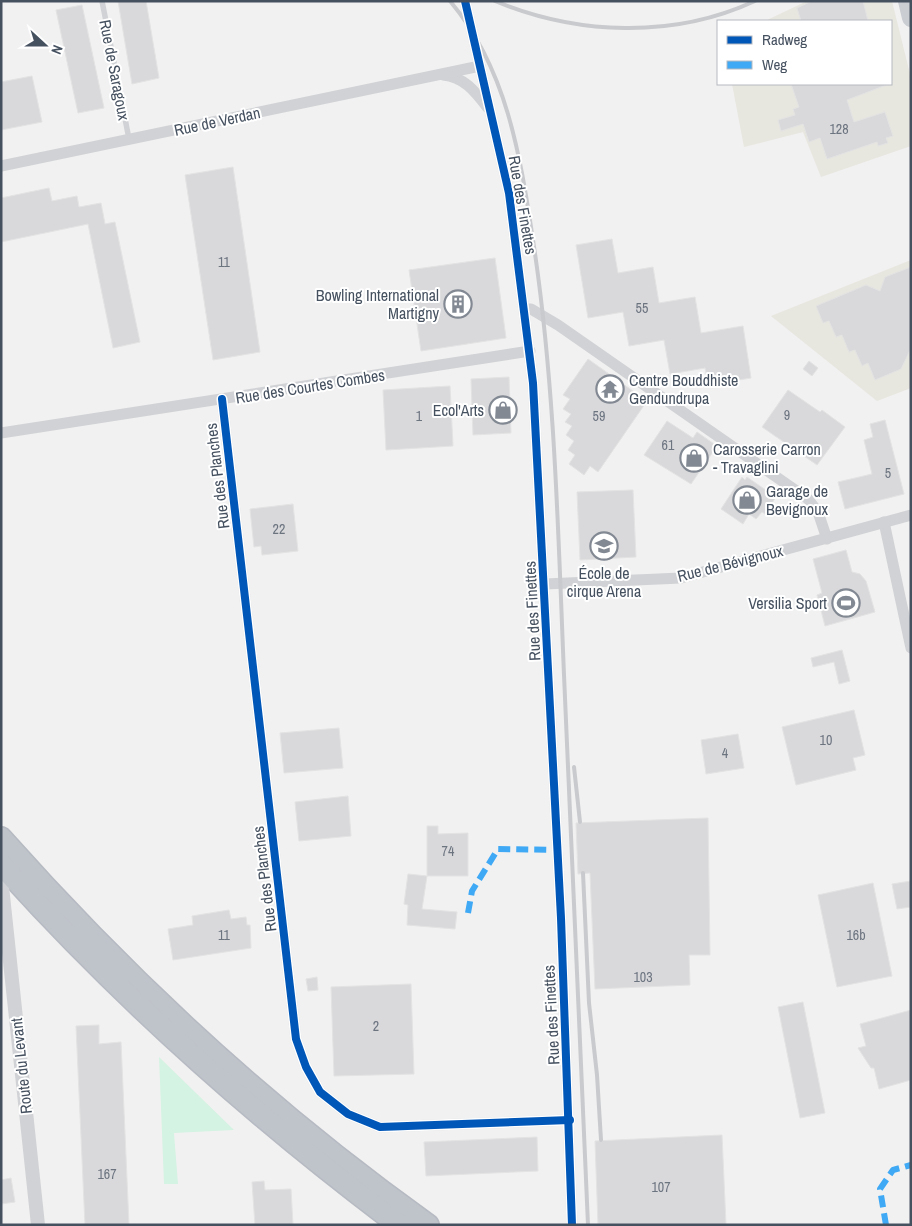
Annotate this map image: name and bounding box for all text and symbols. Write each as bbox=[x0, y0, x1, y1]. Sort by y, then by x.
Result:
street label: Rue de Saragoux bbox=[94, 18, 136, 123]
north arrow bbox=[20, 20, 70, 70]
legend bbox=[717, 20, 892, 85]
text: Radweg bbox=[762, 29, 807, 50]
text: N bbox=[47, 43, 67, 57]
text: Weg bbox=[762, 54, 787, 75]
street label: Rue de Verdan bbox=[172, 101, 262, 141]
house number: 128 bbox=[829, 120, 849, 138]
street label: Rue des Finettes bbox=[503, 154, 543, 256]
house number: 11 bbox=[218, 253, 231, 271]
place label: Bowling International Martigny bbox=[316, 284, 439, 324]
building icon: Bowling International Martigny bbox=[443, 289, 473, 319]
house number: 55 bbox=[636, 299, 648, 317]
street label: Rue des Courtes Combes bbox=[234, 363, 386, 409]
place label: Centre Bouddhiste Gendundrupa bbox=[629, 369, 738, 409]
temple icon: Centre Bouddhiste Gendundrupa bbox=[595, 374, 625, 404]
shop icon: Ecol'Arts bbox=[488, 395, 518, 425]
place label: Ecol'Arts bbox=[433, 399, 484, 421]
house number: 9 bbox=[784, 406, 790, 424]
house number: 1 bbox=[416, 407, 423, 425]
house number: 59 bbox=[593, 407, 605, 425]
street label: Rue des Planches bbox=[200, 422, 234, 530]
house number: 61 bbox=[662, 436, 675, 454]
place label: Carosserie Carron - Travaglini bbox=[713, 438, 821, 478]
shop icon: Carosserie Carron - Travaglini bbox=[679, 443, 709, 473]
house number: 5 bbox=[885, 464, 891, 482]
place label: Garage de Bevignoux bbox=[766, 480, 828, 520]
shop icon: Garage de Bevignoux bbox=[732, 485, 762, 515]
house number: 22 bbox=[273, 520, 285, 538]
school or university icon: École de cirque Arena bbox=[589, 531, 619, 561]
street label: Rue de Bévignoux bbox=[675, 539, 785, 587]
street label: Rue des Finettes bbox=[518, 561, 546, 661]
place label: École de cirque Arena bbox=[567, 562, 642, 602]
sports icon: Versilia Sport bbox=[831, 588, 861, 618]
place label: Versilia Sport bbox=[748, 592, 827, 614]
house number: 10 bbox=[820, 731, 832, 749]
house number: 4 bbox=[722, 744, 729, 762]
street label: Rue des Planches bbox=[247, 825, 281, 933]
house number: 74 bbox=[442, 842, 455, 860]
house number: 11 bbox=[218, 926, 231, 944]
house number: 16b bbox=[846, 926, 866, 944]
street label: Rue des Finettes bbox=[537, 965, 565, 1065]
house number: 103 bbox=[633, 968, 653, 986]
street label: Route du Levant bbox=[5, 1017, 37, 1115]
house number: 2 bbox=[373, 1017, 379, 1035]
house number: 167 bbox=[97, 1165, 117, 1183]
house number: 107 bbox=[651, 1178, 671, 1196]

